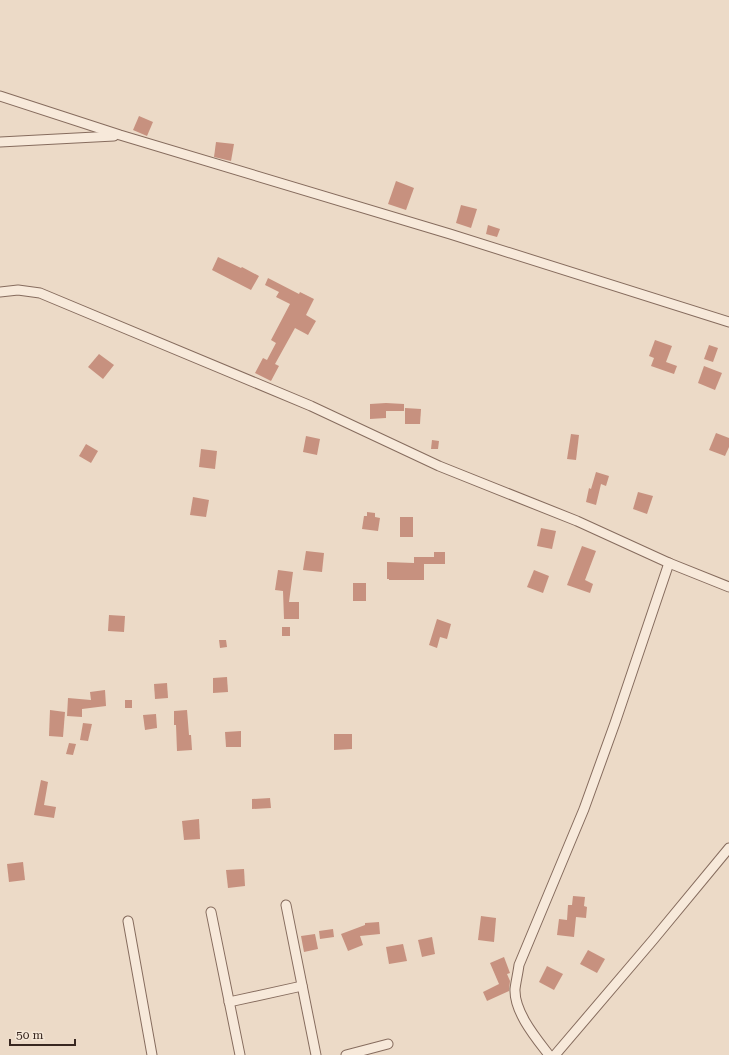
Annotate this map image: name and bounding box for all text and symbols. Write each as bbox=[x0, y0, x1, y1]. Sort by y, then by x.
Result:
scale bar bbox=[10, 1021, 75, 1047]
text: 50 m bbox=[16, 1028, 43, 1042]

